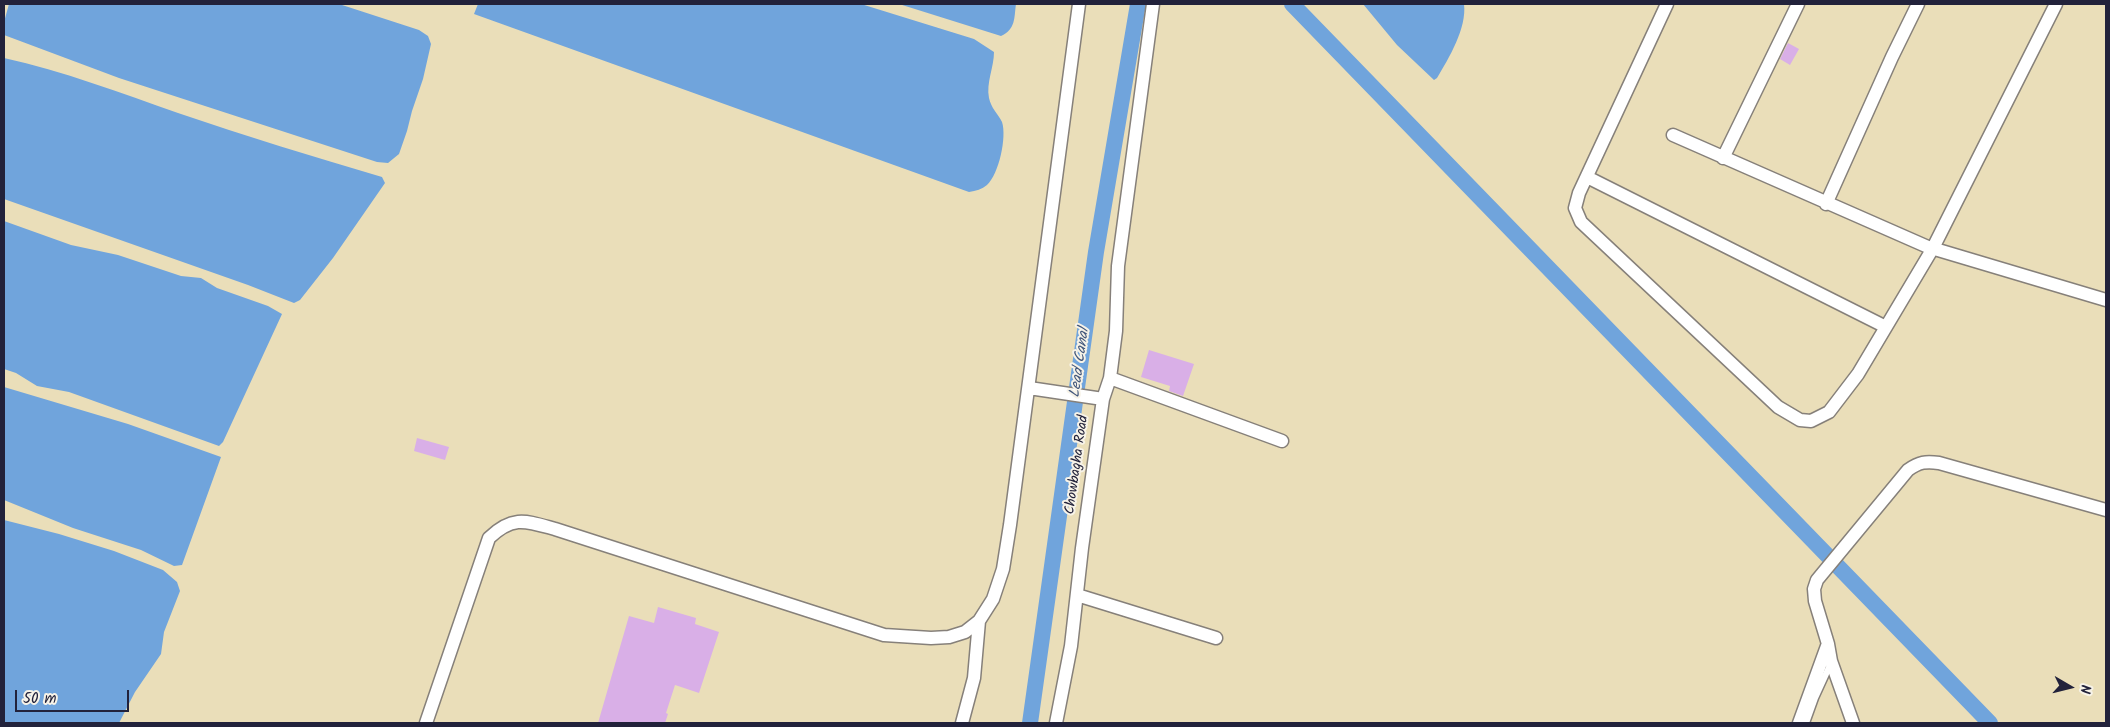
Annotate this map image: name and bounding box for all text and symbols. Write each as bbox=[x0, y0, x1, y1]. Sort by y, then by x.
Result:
water label: Lead Canal bbox=[1067, 327, 1095, 399]
street label: Chowbagha Road bbox=[1063, 414, 1093, 516]
north arrow bbox=[2045, 662, 2095, 712]
scale bar bbox=[18, 680, 131, 712]
text: N bbox=[2073, 683, 2096, 695]
text: 50 m bbox=[23, 687, 57, 711]

